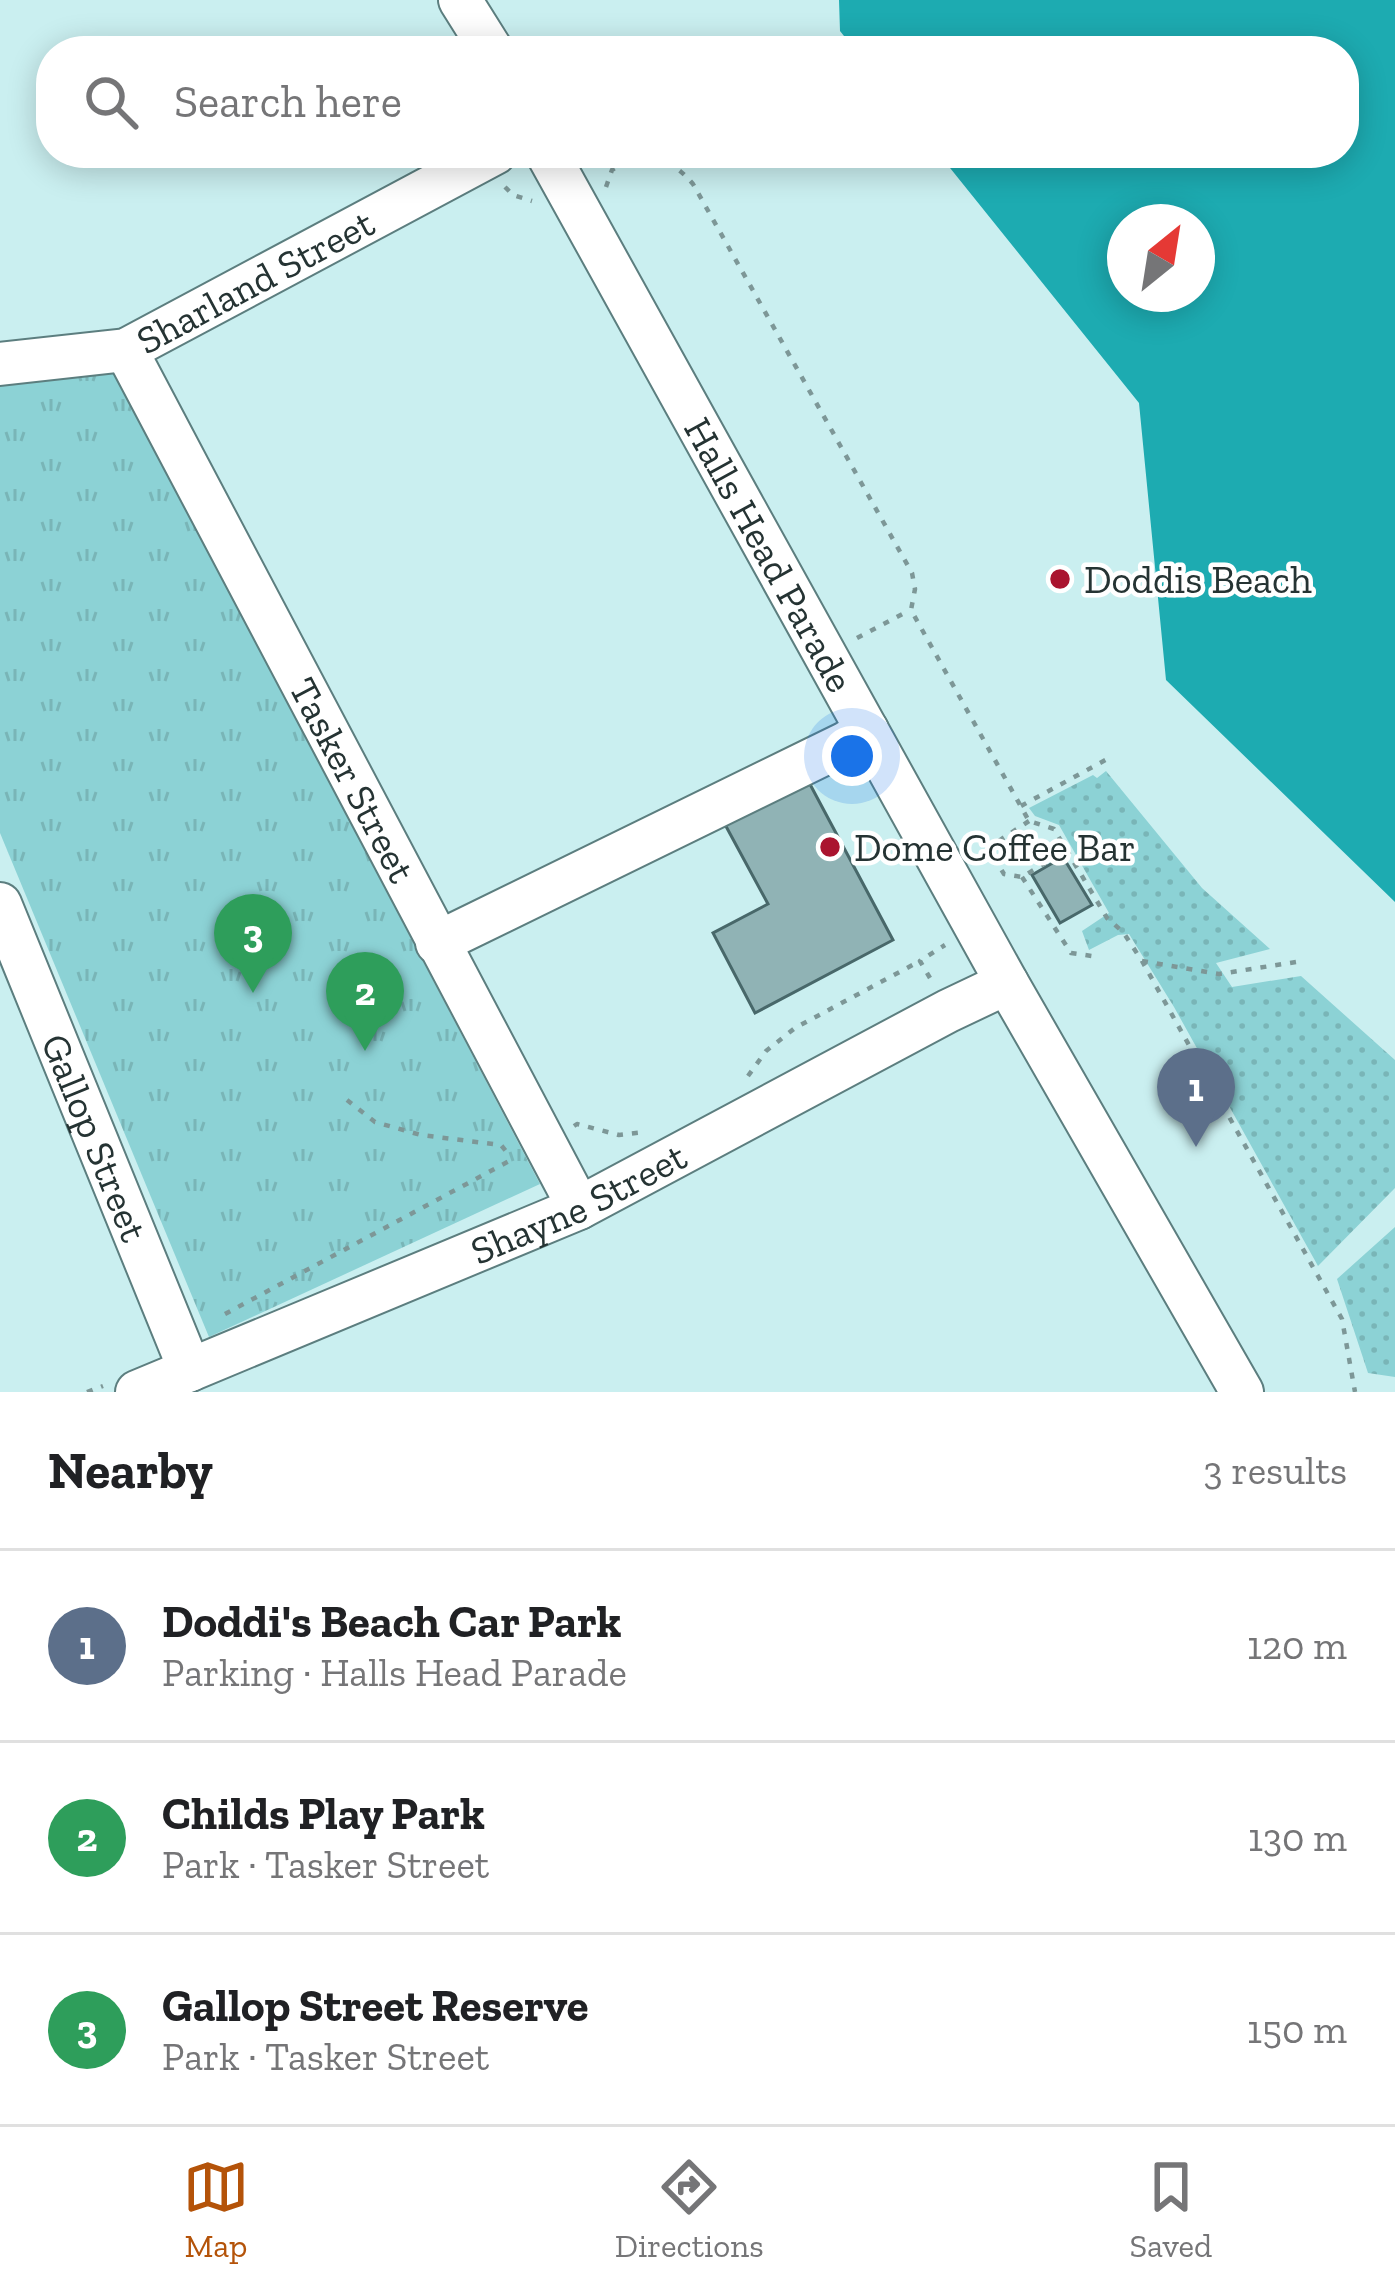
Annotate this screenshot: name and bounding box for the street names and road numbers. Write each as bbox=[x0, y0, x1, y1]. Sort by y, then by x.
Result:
street label: Sharland Street bbox=[128, 199, 382, 364]
street label: Halls Head Parade bbox=[674, 409, 864, 700]
street label: Tasker Street bbox=[279, 670, 426, 891]
street label: Gallop Street bbox=[31, 1027, 158, 1249]
street label: Shayne Street bbox=[464, 1132, 695, 1274]

